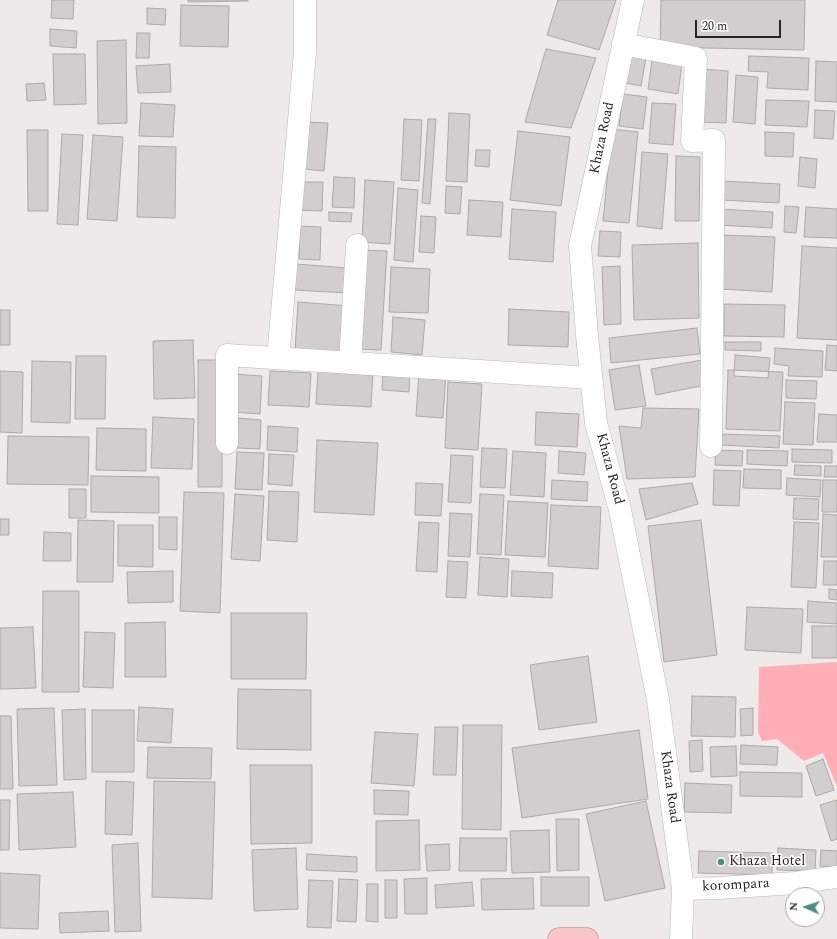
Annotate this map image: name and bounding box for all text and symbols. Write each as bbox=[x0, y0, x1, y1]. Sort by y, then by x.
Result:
scale bar bbox=[697, 12, 783, 38]
text: 20 m bbox=[702, 17, 727, 36]
street label: Khaza Road bbox=[587, 100, 619, 176]
street label: Khaza Road bbox=[591, 431, 627, 507]
street label: Khaza Road bbox=[656, 750, 682, 824]
place label: Khaza Hotel bbox=[729, 854, 805, 870]
marker: Khaza Hotel bbox=[716, 857, 726, 867]
street label: korompara bbox=[702, 876, 770, 896]
north arrow bbox=[785, 887, 825, 927]
text: N bbox=[785, 901, 802, 911]

